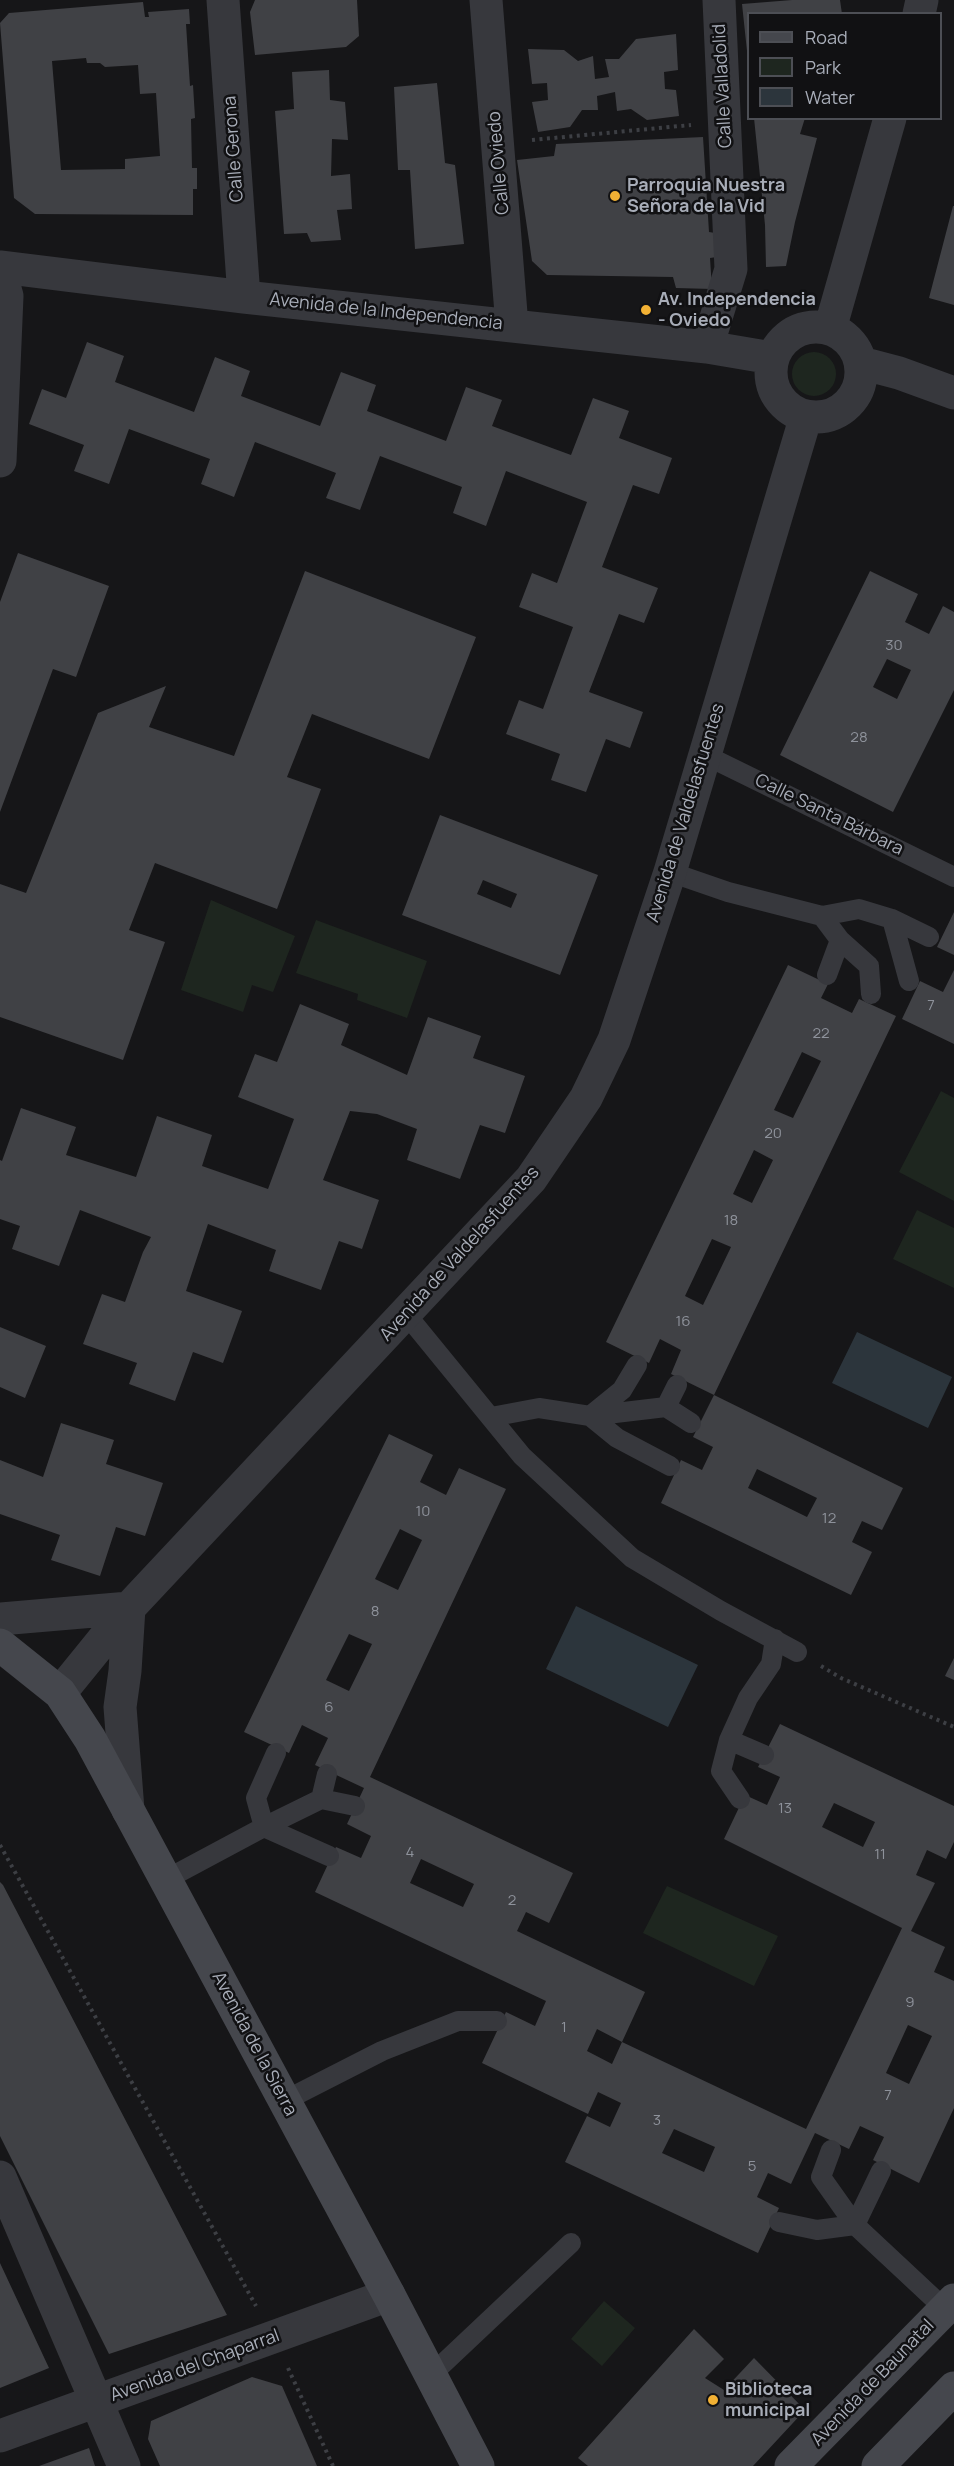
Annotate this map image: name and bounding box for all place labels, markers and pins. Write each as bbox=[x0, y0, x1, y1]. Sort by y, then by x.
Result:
place label: Parroquia Nuestra Señora de la Vid bbox=[627, 175, 785, 218]
marker: Parroquia Nuestra Señora de la Vid bbox=[608, 189, 622, 203]
place label: Av. Independencia - Oviedo bbox=[658, 289, 816, 332]
marker: Av. Independencia - Oviedo bbox=[639, 303, 653, 317]
place label: Biblioteca municipal bbox=[725, 2379, 812, 2422]
marker: Biblioteca municipal bbox=[706, 2393, 720, 2407]

